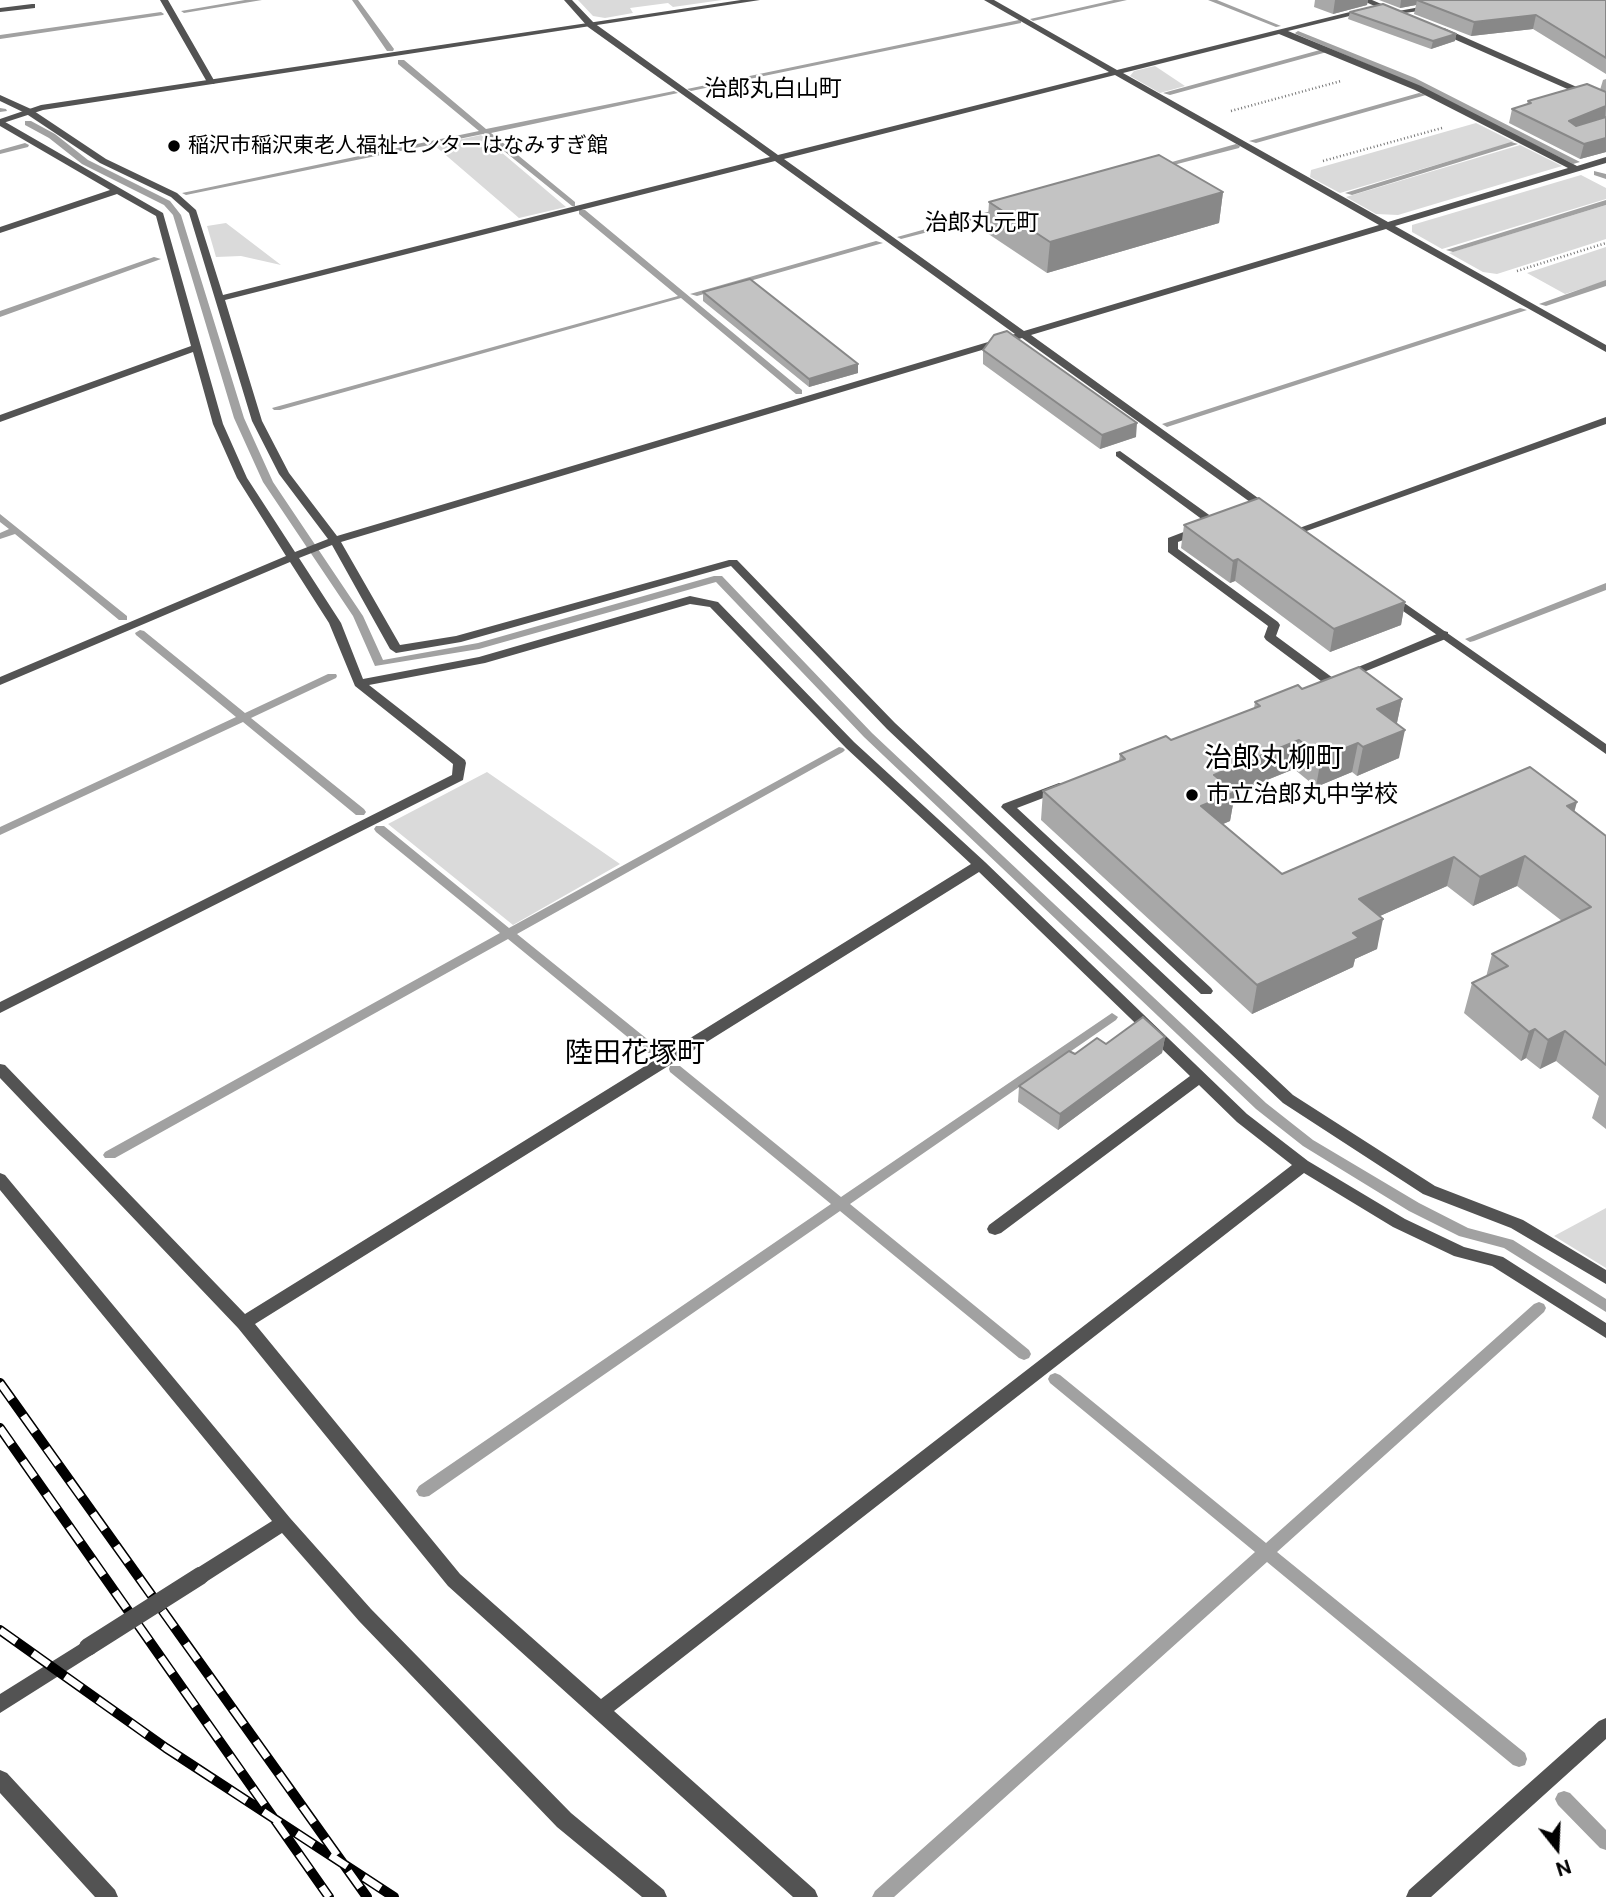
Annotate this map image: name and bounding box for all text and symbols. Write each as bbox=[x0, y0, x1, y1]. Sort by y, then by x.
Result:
district label: 治郎丸白山町 bbox=[704, 75, 842, 103]
place label: 稲沢市稲沢東老人福祉センターはなみすぎ館 bbox=[188, 133, 608, 159]
marker: 稲沢市稲沢東老人福祉センターはなみすぎ館 bbox=[166, 138, 182, 154]
district label: 治郎丸元町 bbox=[925, 209, 1039, 237]
district label: 治郎丸柳町 bbox=[1204, 741, 1344, 775]
place label: 市立治郎丸中学校 bbox=[1206, 781, 1398, 809]
marker: 市立治郎丸中学校 bbox=[1184, 787, 1200, 803]
district label: 陸田花塚町 bbox=[565, 1036, 705, 1070]
north arrow bbox=[1522, 1813, 1592, 1883]
text: N bbox=[1553, 1855, 1574, 1881]

